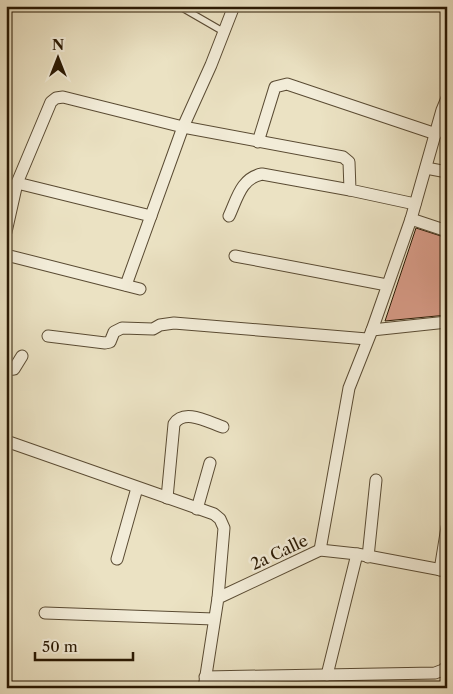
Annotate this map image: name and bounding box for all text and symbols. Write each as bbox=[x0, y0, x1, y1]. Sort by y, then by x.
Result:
north arrow bbox=[32, 32, 82, 82]
text: N bbox=[52, 36, 64, 54]
street label: 2a Calle bbox=[247, 530, 311, 574]
scale bar bbox=[35, 629, 132, 661]
text: 50 m bbox=[42, 637, 78, 656]

